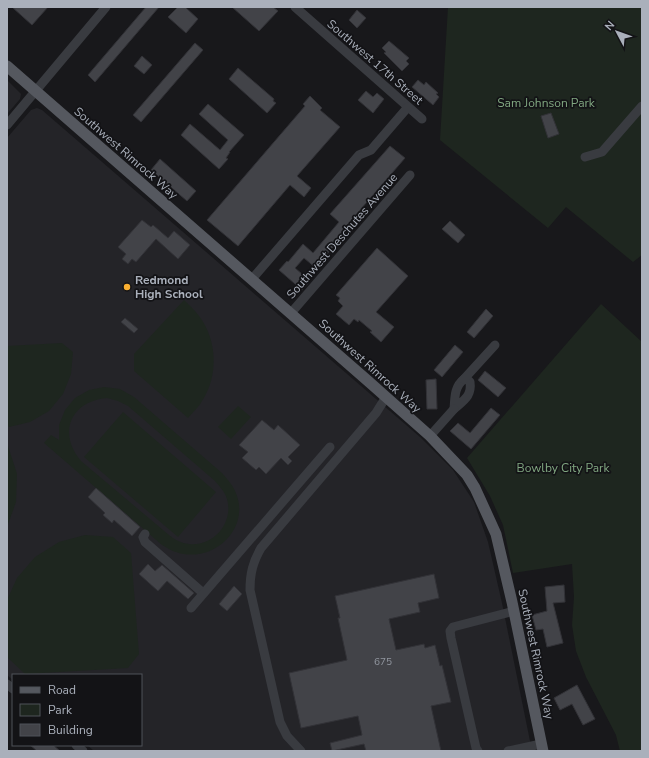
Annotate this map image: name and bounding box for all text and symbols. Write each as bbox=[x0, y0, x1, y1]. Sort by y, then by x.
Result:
north arrow bbox=[597, 12, 637, 52]
street label: Southwest 17th Street bbox=[324, 16, 427, 109]
text: N bbox=[601, 18, 618, 34]
park label: Sam Johnson Park bbox=[497, 95, 596, 111]
street label: Southwest Rimrock Way bbox=[71, 103, 182, 203]
street label: Southwest Deschutes Avenue bbox=[283, 170, 401, 302]
place label: Redmond High School bbox=[135, 272, 203, 302]
marker: Redmond High School bbox=[122, 282, 132, 292]
street label: Southwest Rimrock Way bbox=[315, 316, 425, 417]
park label: Bowlby City Park bbox=[517, 460, 610, 476]
street label: Southwest Rimrock Way bbox=[514, 587, 558, 721]
house number: 675 bbox=[374, 655, 392, 669]
legend bbox=[12, 674, 142, 746]
text: Road bbox=[48, 682, 76, 698]
text: Park bbox=[48, 702, 73, 718]
text: Building bbox=[48, 722, 93, 738]

